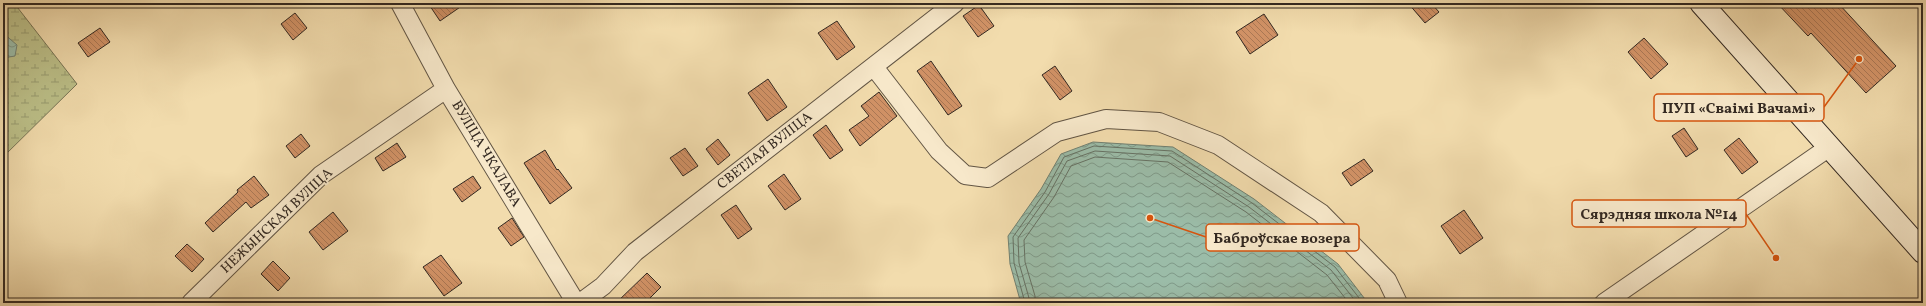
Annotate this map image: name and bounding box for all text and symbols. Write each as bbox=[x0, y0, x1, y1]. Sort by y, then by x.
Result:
callout: ПУП «Сваімі Вачамі» bbox=[1654, 94, 1824, 121]
street label: ВУЛІЦА ЧКАЛАВА bbox=[447, 97, 525, 211]
text: ПУП «Сваімі Вачамі» bbox=[1662, 99, 1816, 120]
street label: СВЕТЛАЯ ВУЛІЦА bbox=[713, 108, 817, 194]
street label: НЕЖЫНСКАЯ ВУЛІЦА bbox=[217, 164, 337, 278]
callout: Сярэдняя школа №14 bbox=[1572, 200, 1746, 227]
text: Сярэдняя школа №14 bbox=[1580, 205, 1738, 226]
callout: Баброўскае возера bbox=[1206, 224, 1359, 251]
text: Баброўскае возера bbox=[1213, 229, 1351, 250]

